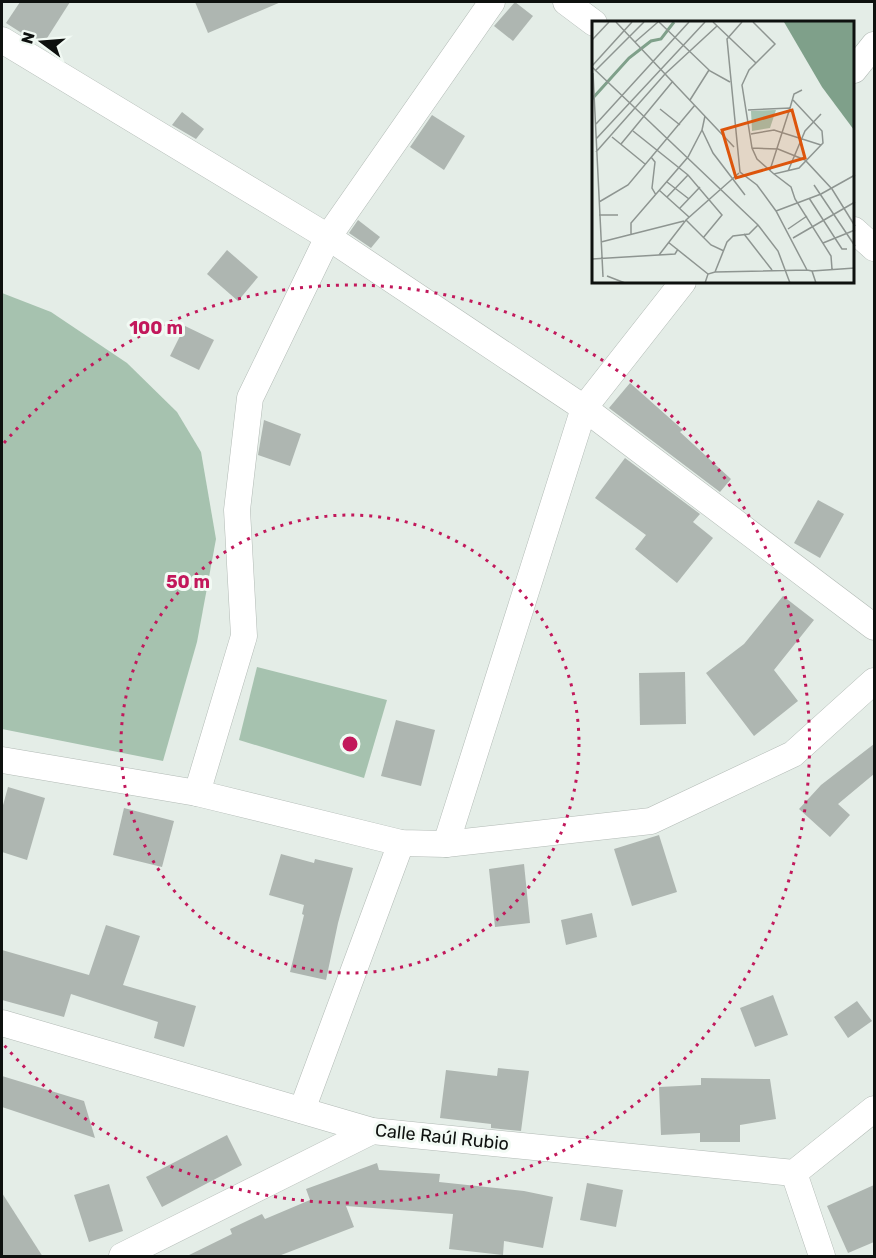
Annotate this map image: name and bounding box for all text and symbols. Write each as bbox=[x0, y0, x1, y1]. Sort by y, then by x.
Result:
north arrow bbox=[12, 12, 72, 72]
inset map bbox=[592, 21, 855, 284]
text: N bbox=[17, 30, 39, 46]
text: 100 m bbox=[129, 317, 183, 339]
text: 50 m bbox=[166, 571, 210, 593]
centre of rings bbox=[340, 734, 360, 754]
street label: Calle Raúl Rubio bbox=[374, 1119, 510, 1155]

